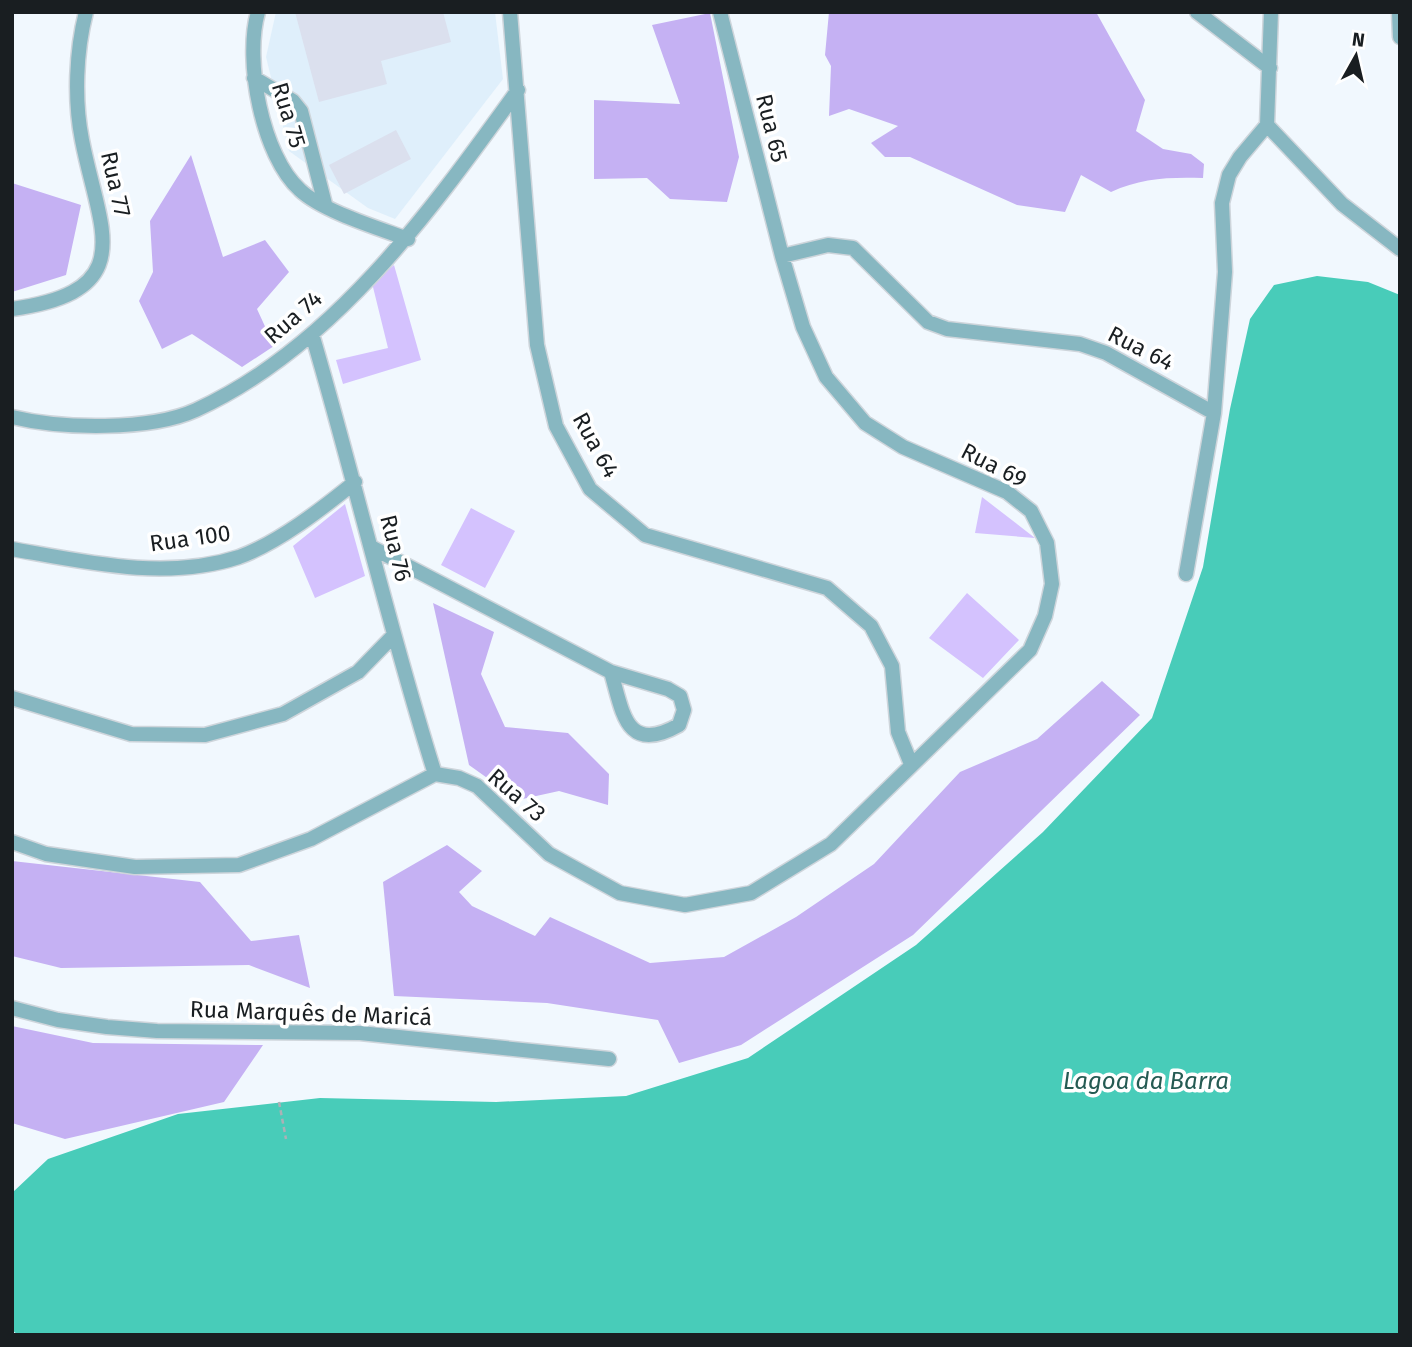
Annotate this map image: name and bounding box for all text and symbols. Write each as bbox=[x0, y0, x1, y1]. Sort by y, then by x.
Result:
north arrow bbox=[1321, 21, 1391, 91]
text: N bbox=[1350, 27, 1366, 52]
street label: Rua 75 bbox=[266, 79, 312, 151]
street label: Rua 65 bbox=[750, 91, 794, 165]
street label: Rua 77 bbox=[95, 149, 137, 219]
street label: Rua 74 bbox=[258, 284, 328, 350]
street label: Rua 64 bbox=[1103, 320, 1179, 376]
street label: Rua 64 bbox=[567, 407, 625, 483]
street label: Rua 69 bbox=[957, 437, 1031, 493]
street label: Rua 76 bbox=[374, 512, 418, 584]
street label: Rua 100 bbox=[148, 518, 232, 558]
street label: Rua 73 bbox=[482, 762, 552, 828]
street label: Rua Marquês de Maricá bbox=[189, 995, 433, 1031]
water label: Lagoa da Barra bbox=[1063, 1067, 1229, 1095]

